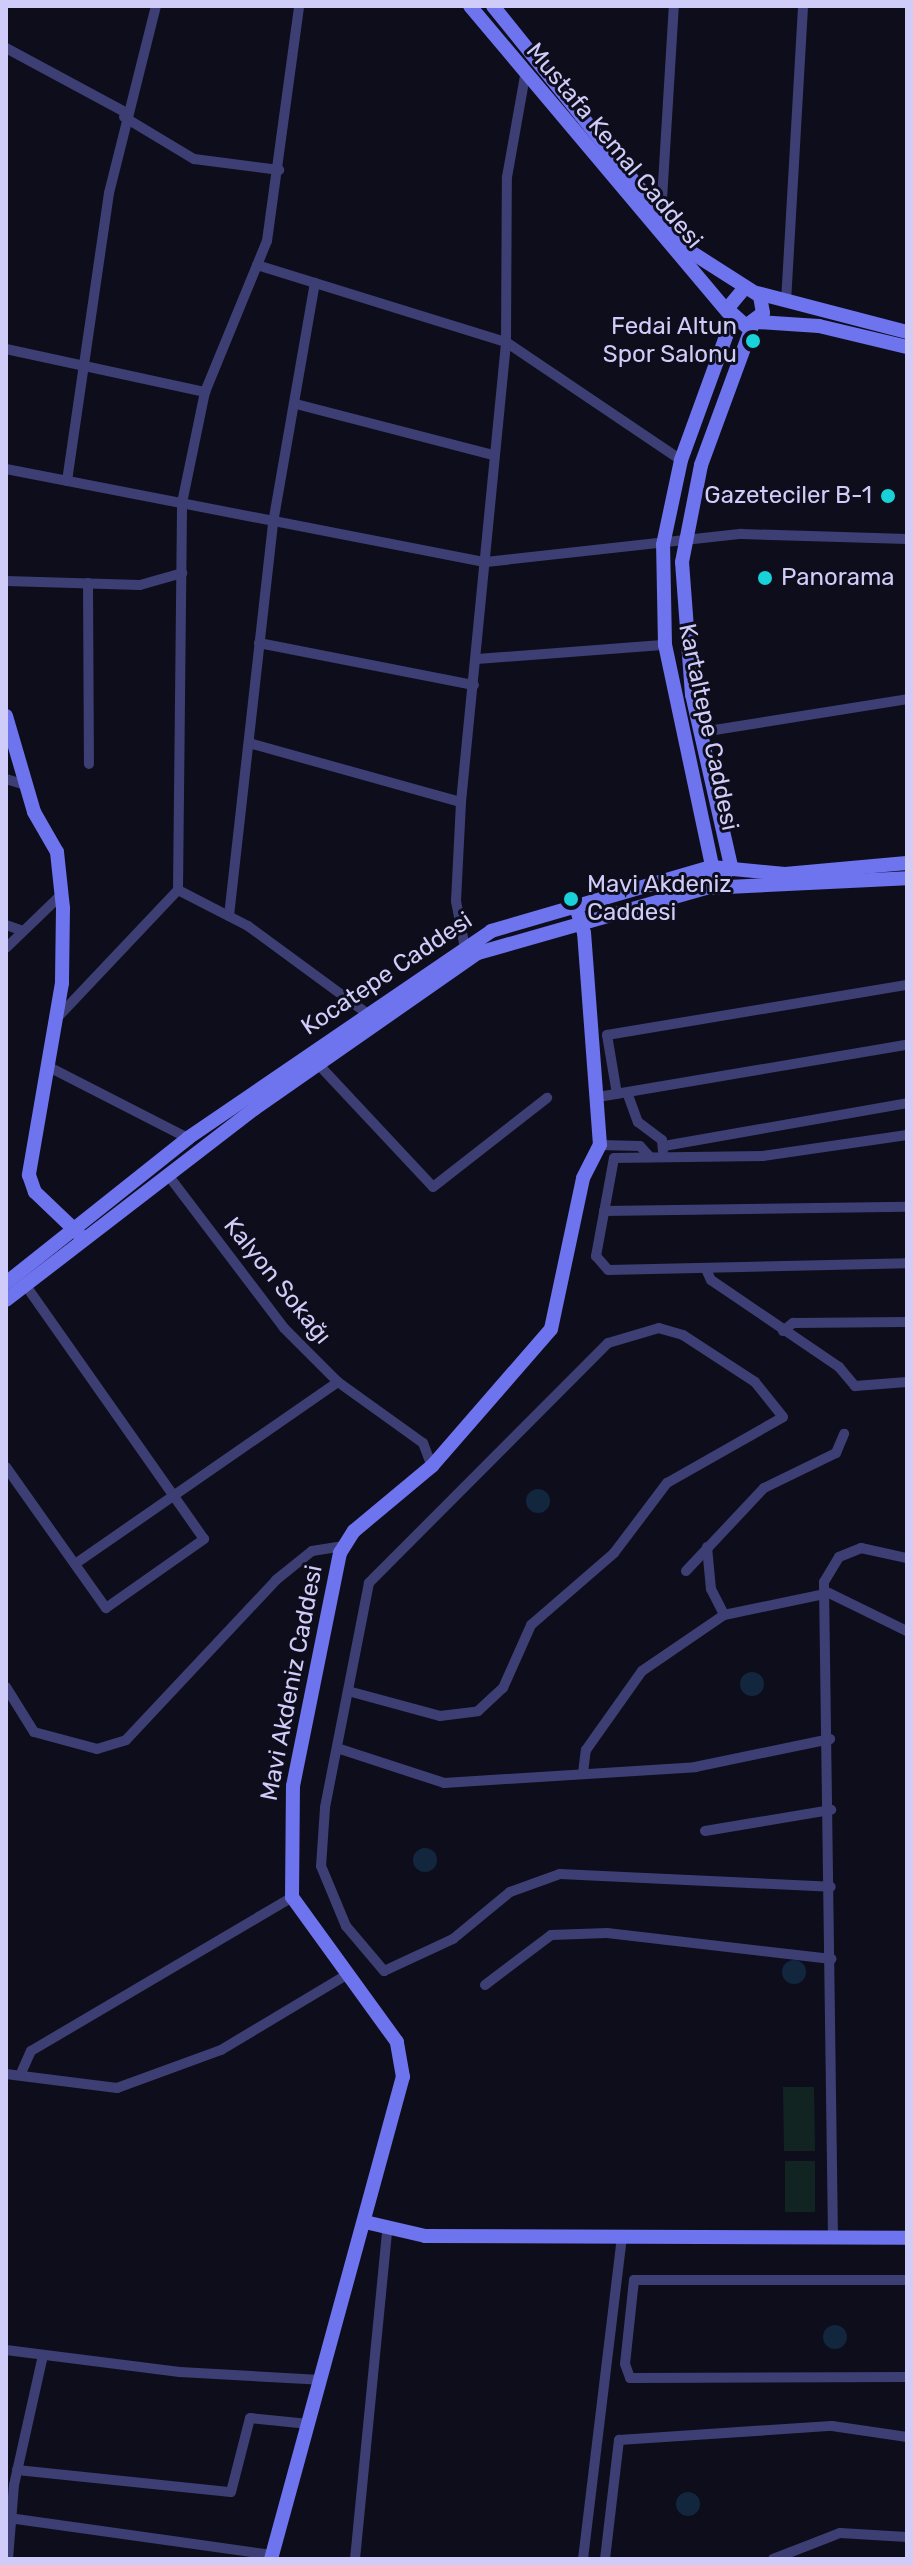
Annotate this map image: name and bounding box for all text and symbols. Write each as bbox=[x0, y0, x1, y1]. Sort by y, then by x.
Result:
street label: Mustafa Kemal Caddesi bbox=[520, 37, 708, 255]
place label: Fedai Altun Spor Salonu bbox=[602, 313, 737, 369]
marker: Fedai Altun Spor Salonu bbox=[744, 332, 762, 350]
place label: Gazeteciler B-1 bbox=[704, 482, 872, 510]
marker: Gazeteciler B-1 bbox=[879, 487, 897, 505]
place label: Panorama bbox=[781, 564, 894, 592]
marker: Panorama bbox=[756, 569, 774, 587]
street label: Kartaltepe Caddesi bbox=[672, 621, 744, 833]
place label: Mavi Akdeniz Caddesi bbox=[587, 871, 732, 927]
marker: Mavi Akdeniz Caddesi bbox=[562, 890, 580, 908]
street label: Kocatepe Caddesi bbox=[296, 906, 478, 1042]
street label: Kalyon Sokağı bbox=[217, 1212, 337, 1350]
street label: Mavi Akdeniz Caddesi bbox=[255, 1562, 329, 1804]

